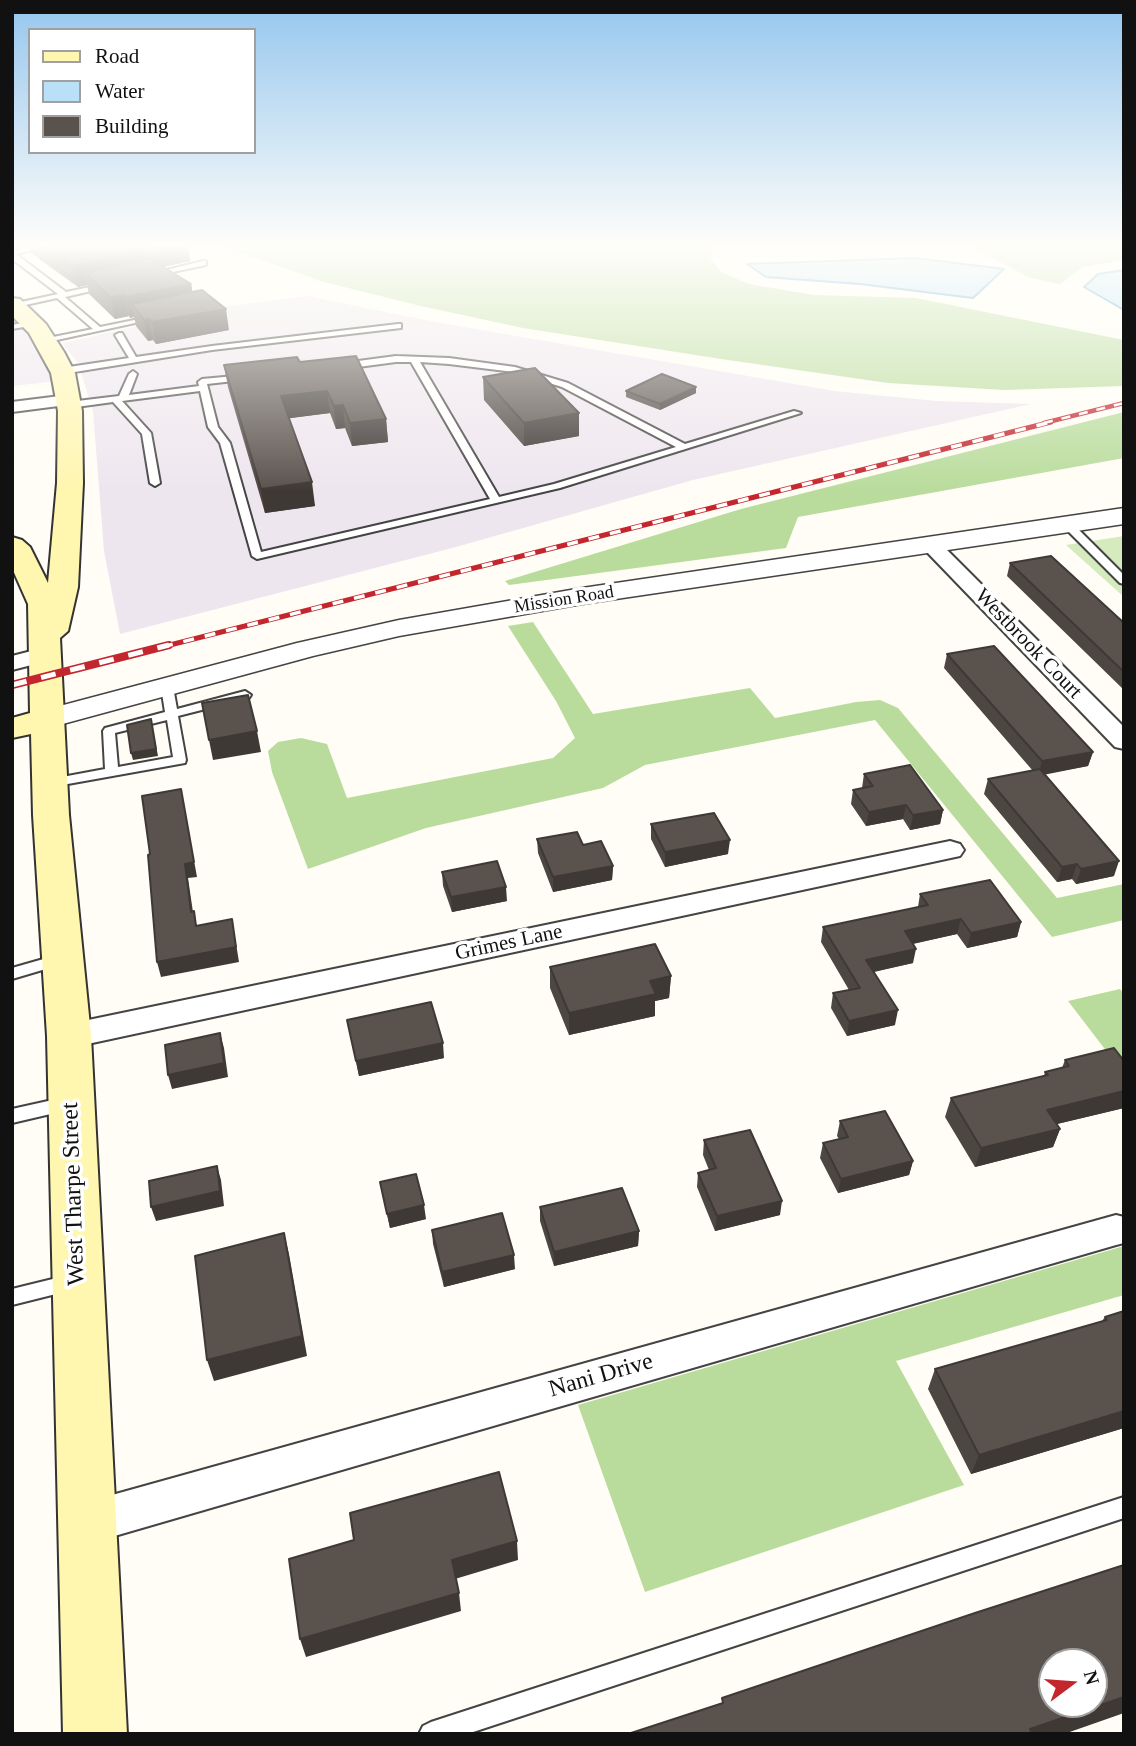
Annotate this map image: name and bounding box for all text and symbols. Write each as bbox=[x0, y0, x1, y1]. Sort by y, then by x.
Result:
legend bbox=[28, 28, 256, 154]
text: Road bbox=[95, 44, 139, 68]
text: Water bbox=[95, 79, 145, 103]
text: Building bbox=[95, 114, 169, 138]
street label: Mission Road bbox=[513, 581, 615, 619]
street label: Westbrook Court bbox=[969, 584, 1087, 704]
street label: Grimes Lane bbox=[453, 919, 565, 967]
street label: West Tharpe Street bbox=[56, 1102, 92, 1286]
street label: Nani Drive bbox=[545, 1347, 657, 1405]
north arrow bbox=[1038, 1648, 1108, 1718]
text: N bbox=[1080, 1668, 1104, 1687]

